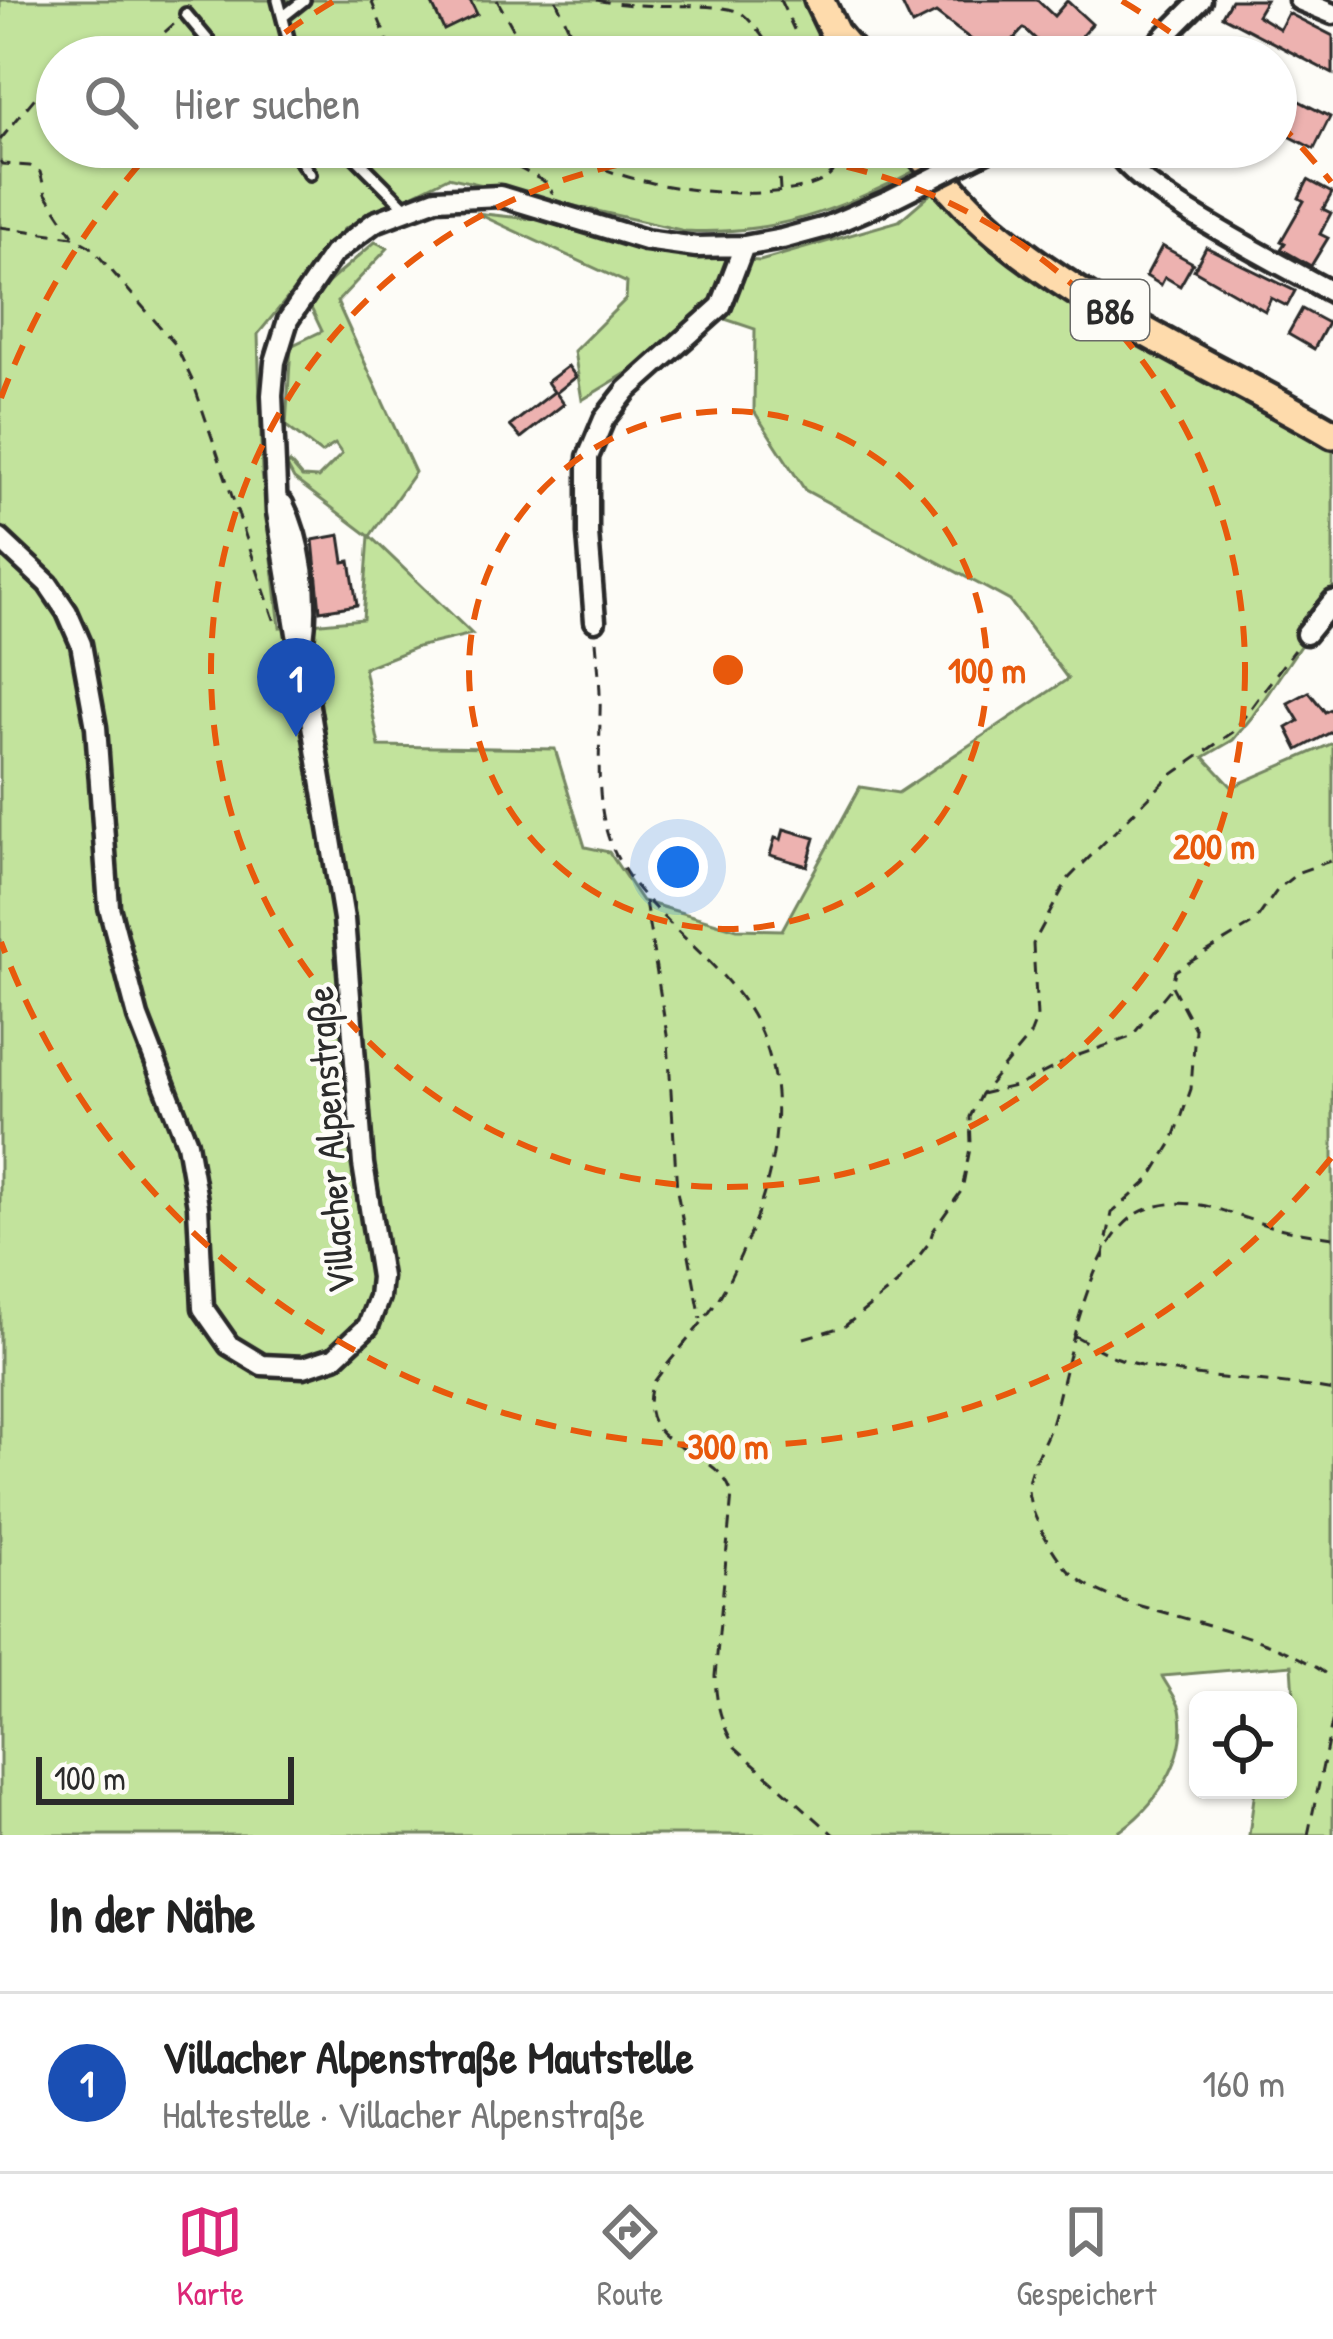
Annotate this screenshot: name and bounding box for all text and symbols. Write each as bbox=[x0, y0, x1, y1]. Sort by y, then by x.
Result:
search box bbox=[36, 36, 1297, 168]
icon: search bbox=[78, 69, 144, 135]
text: Hier suchen bbox=[174, 72, 361, 133]
road number: B86 bbox=[1071, 280, 1149, 340]
pin: 1 bbox=[257, 638, 335, 737]
text: 100 m bbox=[948, 645, 1026, 694]
centre of rings bbox=[707, 649, 749, 691]
text: 200 m bbox=[1173, 821, 1255, 870]
your location bbox=[648, 837, 708, 897]
street label: Villacher Alpenstraße bbox=[292, 985, 366, 1295]
text: 300 m bbox=[687, 1421, 769, 1470]
map controls bbox=[1189, 1691, 1297, 1799]
button: locate bbox=[1189, 1691, 1297, 1799]
scale bar bbox=[36, 1751, 294, 1804]
text: 100 m bbox=[54, 1756, 126, 1800]
text: In der Nähe bbox=[48, 1879, 255, 1948]
text: Villacher Alpenstraße Mautstelle bbox=[162, 2026, 694, 2087]
text: 1 bbox=[80, 2056, 94, 2109]
text: 160 m bbox=[1202, 2056, 1285, 2109]
text: Haltestelle · Villacher Alpenstraße bbox=[162, 2087, 645, 2140]
tab: Karte bbox=[177, 2199, 244, 2315]
tab: Route bbox=[597, 2199, 663, 2315]
tab: Gespeichert bbox=[1016, 2199, 1156, 2315]

